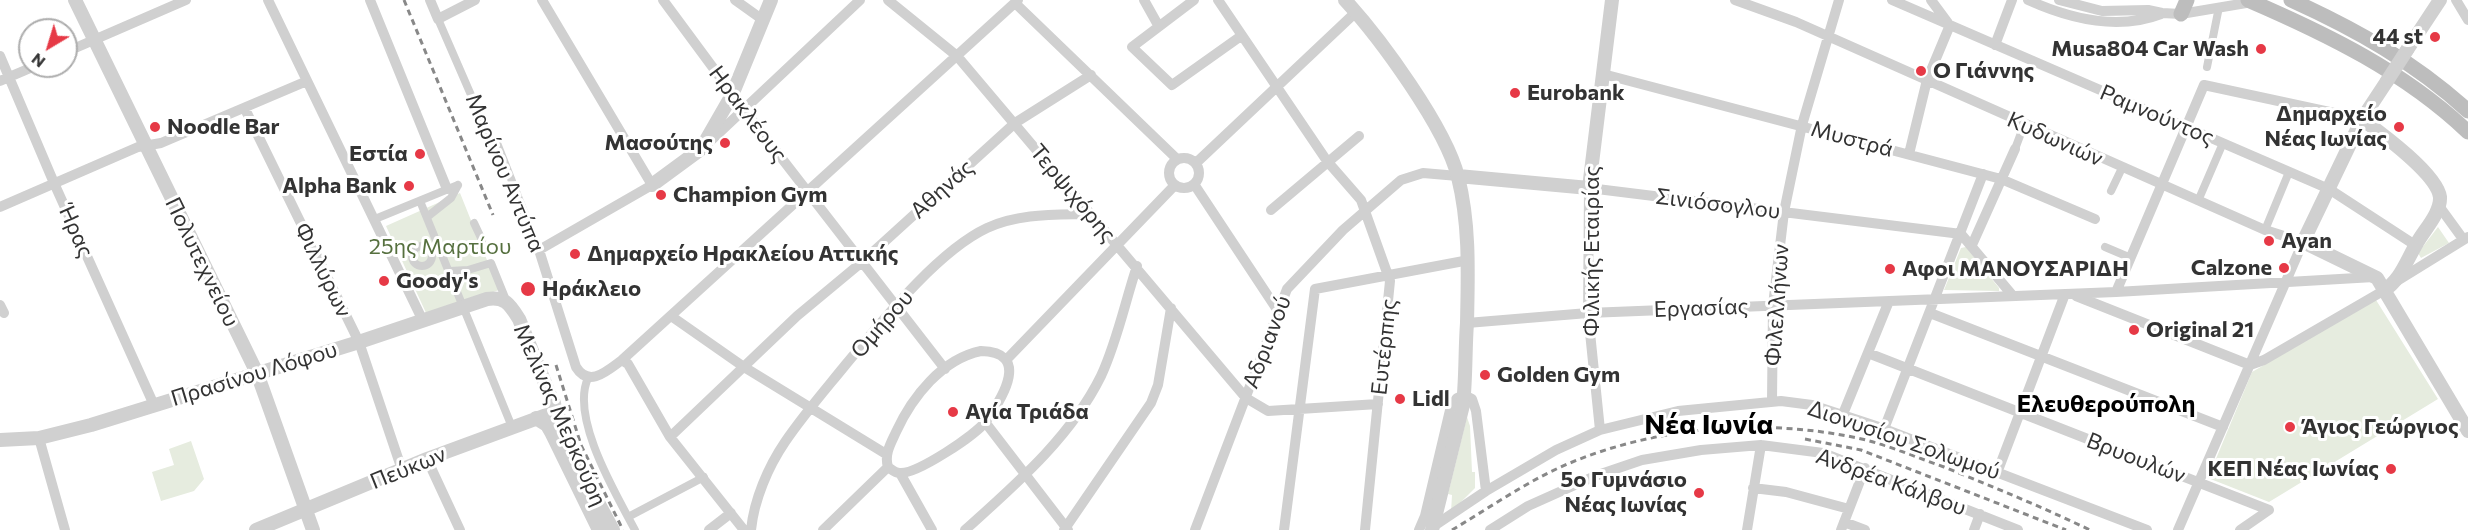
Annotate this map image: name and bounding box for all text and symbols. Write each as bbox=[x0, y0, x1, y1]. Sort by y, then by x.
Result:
north arrow bbox=[18, 18, 78, 78]
place label: 44 st bbox=[2372, 24, 2423, 50]
marker: 44 st bbox=[2428, 30, 2442, 44]
place label: Musa804 Car Wash bbox=[2051, 36, 2249, 62]
marker: Musa804 Car Wash bbox=[2254, 42, 2268, 56]
text: N bbox=[27, 50, 48, 72]
place label: Ο Γιάννης bbox=[1933, 58, 2034, 84]
street label: Ηρακλέους bbox=[703, 61, 793, 167]
marker: Ο Γιάννης bbox=[1914, 64, 1928, 78]
street label: Ραμνούντος bbox=[2096, 79, 2218, 151]
place label: Eurobank bbox=[1527, 80, 1625, 106]
marker: Eurobank bbox=[1508, 86, 1522, 100]
street label: Μαρίνου Αντύπα bbox=[460, 90, 550, 256]
place label: Δημαρχείο Νέας Ιωνίας bbox=[2265, 101, 2387, 152]
street label: Κυδωνιών bbox=[2003, 106, 2107, 172]
place label: Noodle Bar bbox=[167, 114, 280, 140]
street label: Μυστρά bbox=[1808, 115, 1896, 163]
marker: Noodle Bar bbox=[148, 120, 162, 134]
marker: Δημαρχείο Νέας Ιωνίας bbox=[2392, 120, 2406, 134]
place label: Μασούτης bbox=[605, 130, 713, 156]
marker: Μασούτης bbox=[718, 136, 732, 150]
street label: Τερψιχόρης bbox=[1024, 139, 1122, 247]
place label: Εστία bbox=[349, 141, 408, 167]
marker: Εστία bbox=[413, 147, 427, 161]
street label: Αθηνάς bbox=[905, 154, 979, 224]
street label: Φιλικής Εταιρίας bbox=[1579, 166, 1605, 336]
place label: Alpha Bank bbox=[282, 173, 397, 199]
marker: Alpha Bank bbox=[402, 179, 416, 193]
place label: Champion Gym bbox=[673, 182, 828, 208]
street label: Σινιόσογλου bbox=[1654, 183, 1782, 225]
marker: Champion Gym bbox=[654, 188, 668, 202]
street label: Πολυτεχνείου bbox=[159, 193, 245, 331]
street label: Ήρας bbox=[53, 201, 99, 261]
street label: Φιλλύρων bbox=[289, 219, 357, 321]
place label: Ayan bbox=[2281, 228, 2332, 254]
park label: 25ης Μαρτίου bbox=[369, 234, 511, 260]
marker: Ayan bbox=[2262, 234, 2276, 248]
place label: Δημαρχείο Ηρακλείου Αττικής bbox=[587, 241, 898, 267]
street label: Φιλελλήνων bbox=[1760, 243, 1794, 367]
marker: Δημαρχείο Ηρακλείου Αττικής bbox=[568, 247, 582, 261]
place label: Calzone bbox=[2191, 255, 2272, 281]
place label: Αφοι ΜΑΝΟΥΣΑΡΙΔΗ bbox=[1902, 256, 2129, 282]
marker: Calzone bbox=[2277, 261, 2291, 275]
marker: Αφοι ΜΑΝΟΥΣΑΡΙΔΗ bbox=[1883, 262, 1897, 276]
place label: Goody's bbox=[396, 268, 478, 294]
marker: Goody's bbox=[377, 274, 391, 288]
place label: Ηράκλειο bbox=[542, 276, 641, 302]
marker: Ηράκλειο bbox=[519, 280, 537, 298]
street label: Ομήρου bbox=[845, 285, 919, 363]
street label: Αδριανού bbox=[1237, 292, 1297, 392]
street label: Εργασίας bbox=[1653, 293, 1749, 323]
street label: Ευτέρπης bbox=[1366, 298, 1402, 396]
place label: Original 21 bbox=[2146, 317, 2254, 343]
street label: Μελίνας Μερκούρη bbox=[508, 320, 612, 510]
marker: Original 21 bbox=[2127, 323, 2141, 337]
street label: Πρασίνου Λόφου bbox=[168, 336, 340, 412]
place label: Golden Gym bbox=[1497, 362, 1620, 388]
marker: Golden Gym bbox=[1478, 368, 1492, 382]
place label: Lidl bbox=[1412, 386, 1450, 412]
district label: Ελευθερούπολη bbox=[2017, 390, 2195, 418]
marker: Lidl bbox=[1393, 392, 1407, 406]
street label: Διονυσίου Σολωμού bbox=[1804, 395, 2004, 485]
place label: Αγία Τριάδα bbox=[965, 399, 1089, 425]
marker: Αγία Τριάδα bbox=[946, 405, 960, 419]
district label: Νέα Ιωνία bbox=[1644, 408, 1774, 442]
place label: Άγιος Γεώργιος bbox=[2302, 414, 2459, 440]
marker: Άγιος Γεώργιος bbox=[2283, 420, 2297, 434]
street label: Βρυουλών bbox=[2083, 427, 2189, 489]
street label: Πεύκων bbox=[366, 441, 450, 495]
street label: Ανδρέα Κάλβου bbox=[1812, 443, 1970, 521]
place label: ΚΕΠ Νέας Ιωνίας bbox=[2207, 456, 2379, 482]
marker: ΚΕΠ Νέας Ιωνίας bbox=[2384, 462, 2398, 476]
place label: 5ο Γυμνάσιο Νέας Ιωνίας bbox=[1561, 467, 1687, 518]
marker: 5ο Γυμνάσιο Νέας Ιωνίας bbox=[1692, 486, 1706, 500]

